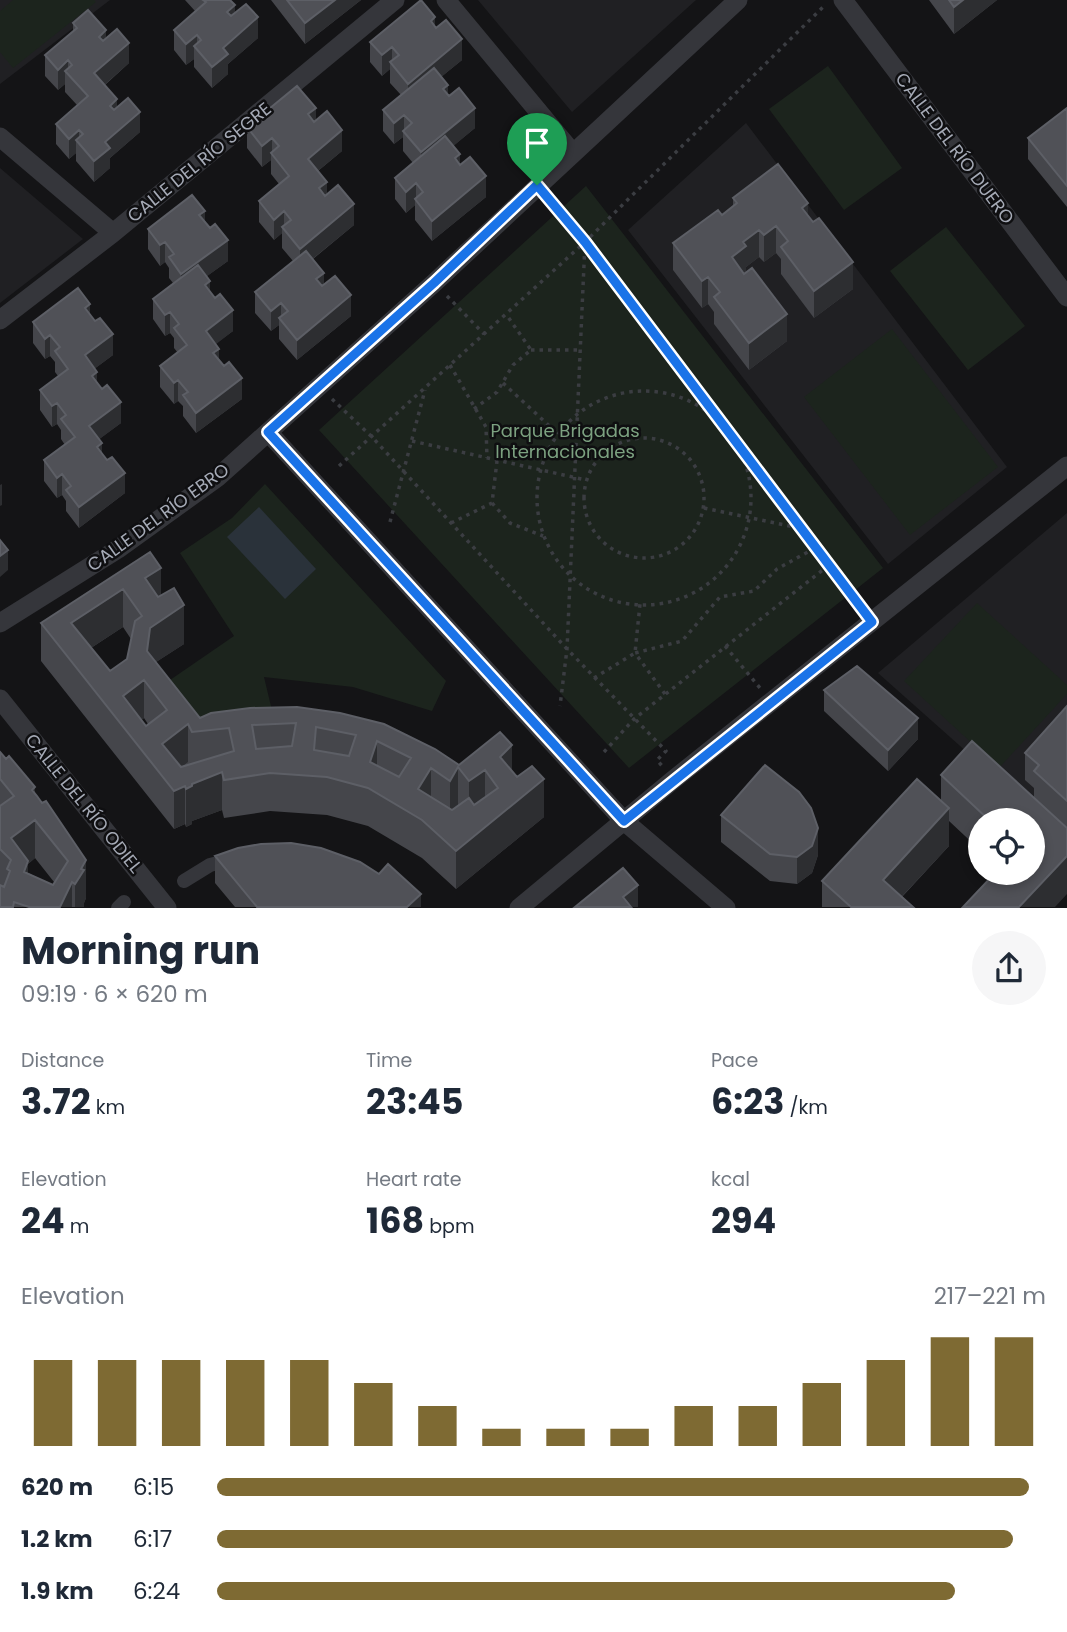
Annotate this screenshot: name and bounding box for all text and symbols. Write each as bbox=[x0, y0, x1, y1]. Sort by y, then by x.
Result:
street label: CALLE DEL RÍO DUERO bbox=[890, 67, 1020, 229]
street label: CALLE DEL RÍO SEGRE bbox=[122, 96, 276, 228]
pin bbox=[507, 113, 567, 185]
icon: arrive bbox=[518, 124, 556, 162]
park label: Parque Brigadas Internacionales bbox=[490, 418, 640, 464]
street label: CALLE DEL RÍO EBRO bbox=[82, 457, 234, 577]
street label: CALLE DEL RÍO ODIEL bbox=[20, 728, 148, 878]
map controls bbox=[968, 808, 1045, 885]
button: locate bbox=[968, 808, 1045, 885]
text: Morning run bbox=[21, 924, 260, 977]
button: share bbox=[972, 931, 1046, 1005]
text: 09:19 · 6 × 620 m bbox=[21, 978, 208, 1010]
text: Distance bbox=[21, 1047, 104, 1074]
text: Time bbox=[366, 1047, 412, 1074]
text: Pace bbox=[711, 1047, 758, 1074]
text: 3.72 bbox=[21, 1077, 91, 1126]
text: 23:45 bbox=[366, 1077, 464, 1126]
text: 6:23 bbox=[711, 1077, 784, 1126]
text: km bbox=[91, 1094, 125, 1121]
text: /km bbox=[784, 1094, 828, 1121]
text: Elevation bbox=[21, 1166, 107, 1193]
text: Heart rate bbox=[366, 1166, 461, 1193]
text: kcal bbox=[711, 1166, 750, 1193]
text: 24 bbox=[21, 1196, 65, 1245]
text: 168 bbox=[366, 1196, 424, 1245]
text: 294 bbox=[711, 1196, 776, 1245]
text: m bbox=[65, 1213, 89, 1240]
text: bpm bbox=[424, 1213, 474, 1240]
text: Elevation bbox=[21, 1280, 125, 1312]
text: 217–221 m bbox=[934, 1280, 1046, 1312]
text: 620 m bbox=[21, 1471, 93, 1503]
text: 6:15 bbox=[133, 1471, 174, 1503]
text: 1.2 km bbox=[21, 1523, 93, 1555]
text: 6:17 bbox=[133, 1523, 172, 1555]
text: 1.9 km bbox=[21, 1575, 94, 1607]
text: 6:24 bbox=[133, 1575, 180, 1607]

